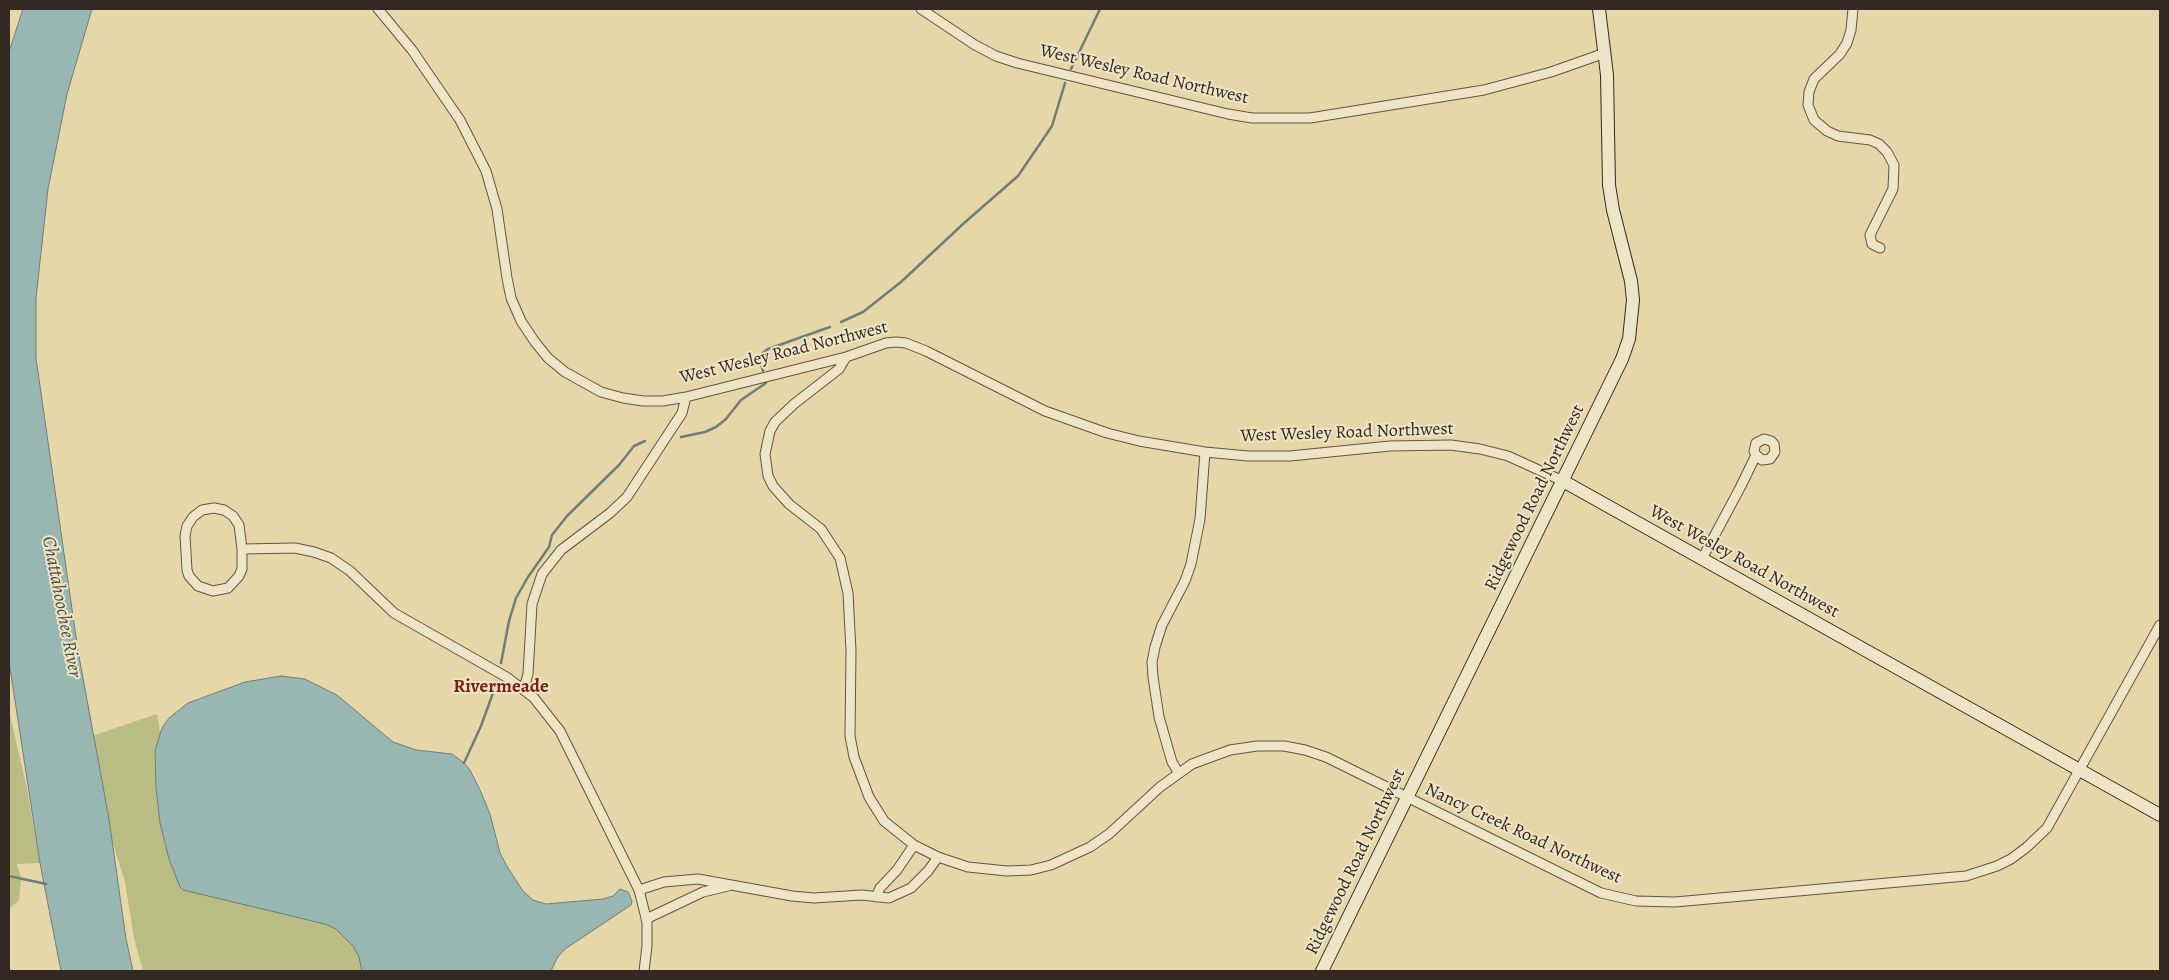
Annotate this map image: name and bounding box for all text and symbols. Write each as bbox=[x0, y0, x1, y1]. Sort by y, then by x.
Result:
street label: West Wesley Road Northwest bbox=[1038, 40, 1250, 110]
street label: West Wesley Road Northwest bbox=[678, 317, 890, 389]
street label: Ridgewood Road Northwest bbox=[1480, 401, 1590, 595]
street label: West Wesley Road Northwest bbox=[1240, 418, 1454, 448]
street label: West Wesley Road Northwest bbox=[1645, 501, 1843, 623]
water label: Chattahoochee River bbox=[36, 534, 86, 680]
district label: Rivermeade bbox=[453, 676, 549, 698]
street label: Ridgewood Road Northwest bbox=[1301, 765, 1411, 959]
street label: Nancy Creek Road Northwest bbox=[1421, 779, 1625, 889]

